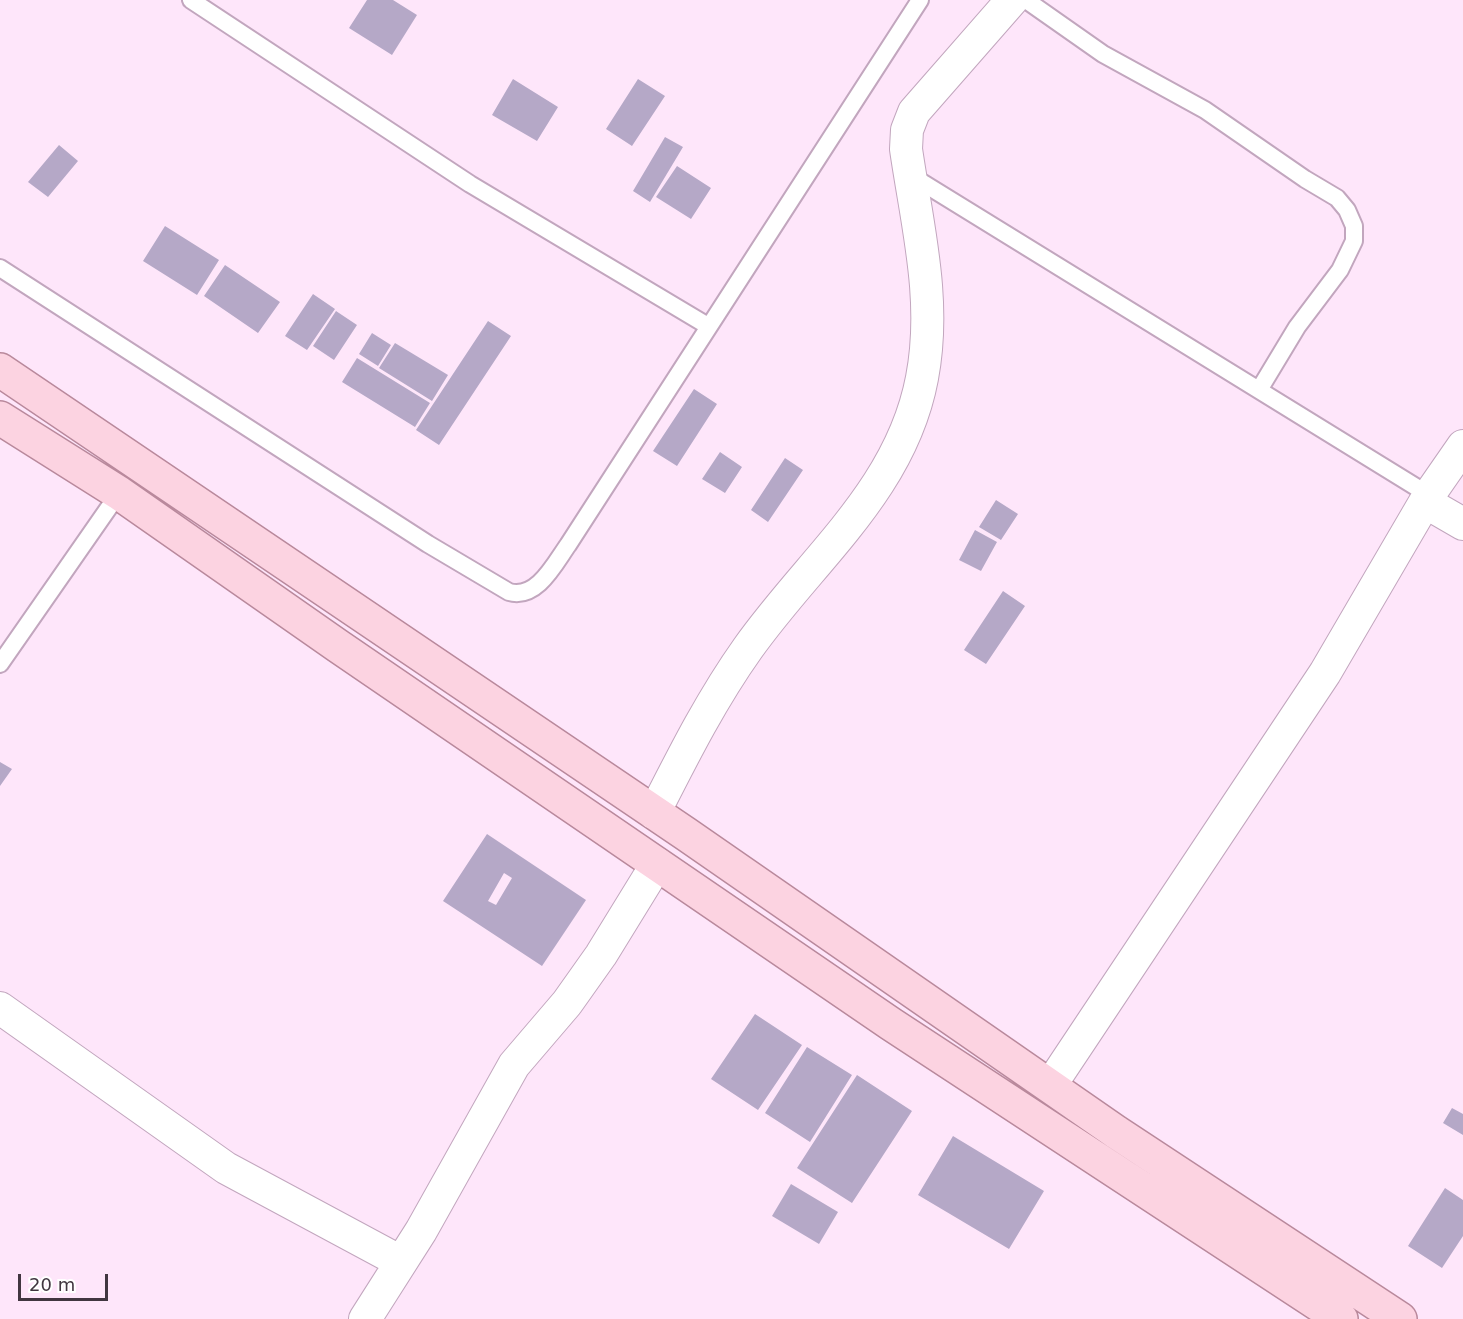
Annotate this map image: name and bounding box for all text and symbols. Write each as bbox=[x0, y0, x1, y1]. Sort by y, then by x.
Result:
scale bar bbox=[21, 1262, 111, 1300]
text: 20 m bbox=[29, 1274, 75, 1295]

